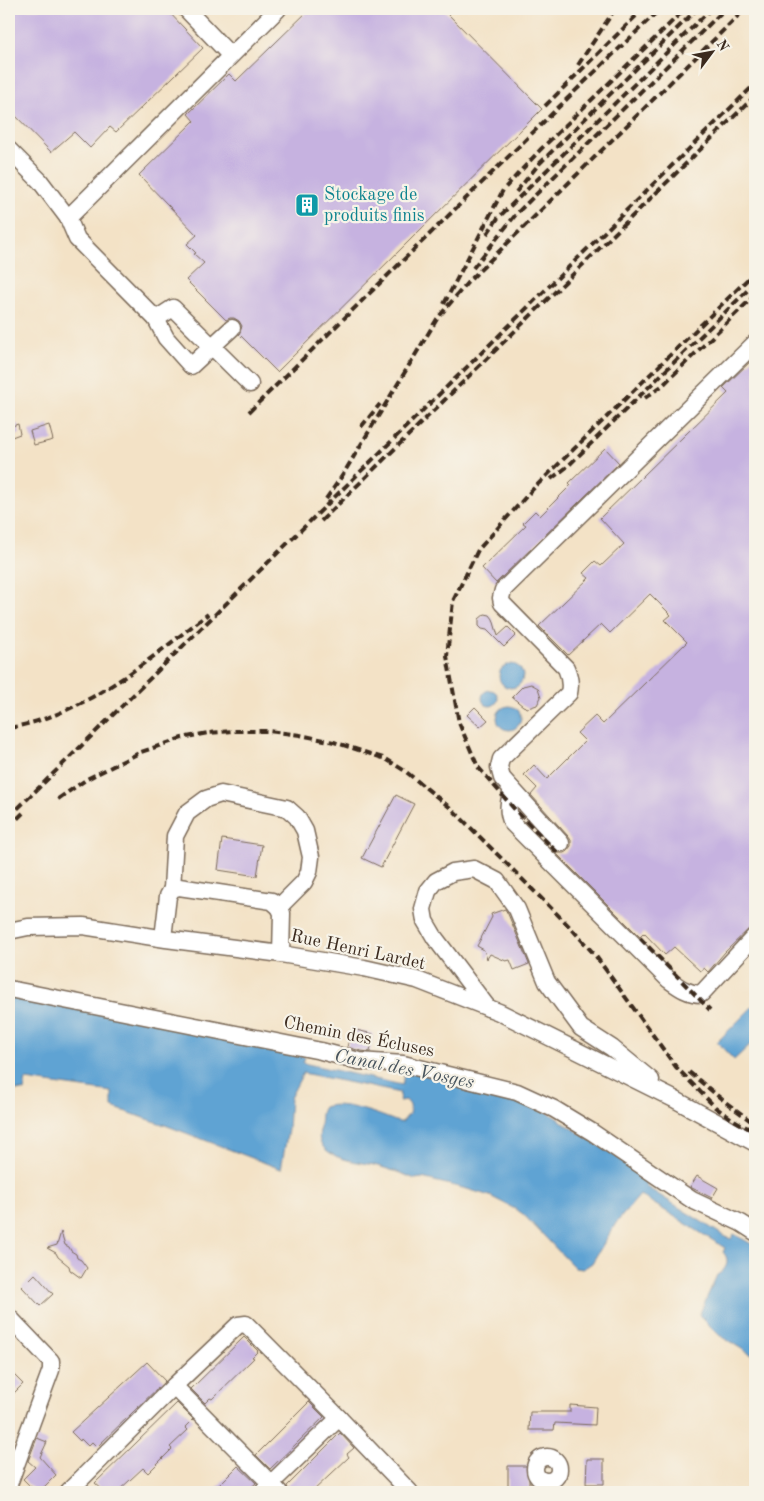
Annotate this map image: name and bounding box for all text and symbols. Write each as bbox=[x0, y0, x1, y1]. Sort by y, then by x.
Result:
north arrow bbox=[686, 28, 736, 78]
text: N bbox=[713, 37, 731, 54]
place label: Stockage de produits finis bbox=[324, 186, 425, 225]
building icon: Stockage de produits finis bbox=[294, 192, 320, 218]
street label: Rue Henri Lardet bbox=[289, 927, 427, 973]
street label: Chemin des Écluses bbox=[282, 1010, 437, 1060]
water label: Canal des Vosges bbox=[333, 1047, 475, 1093]

